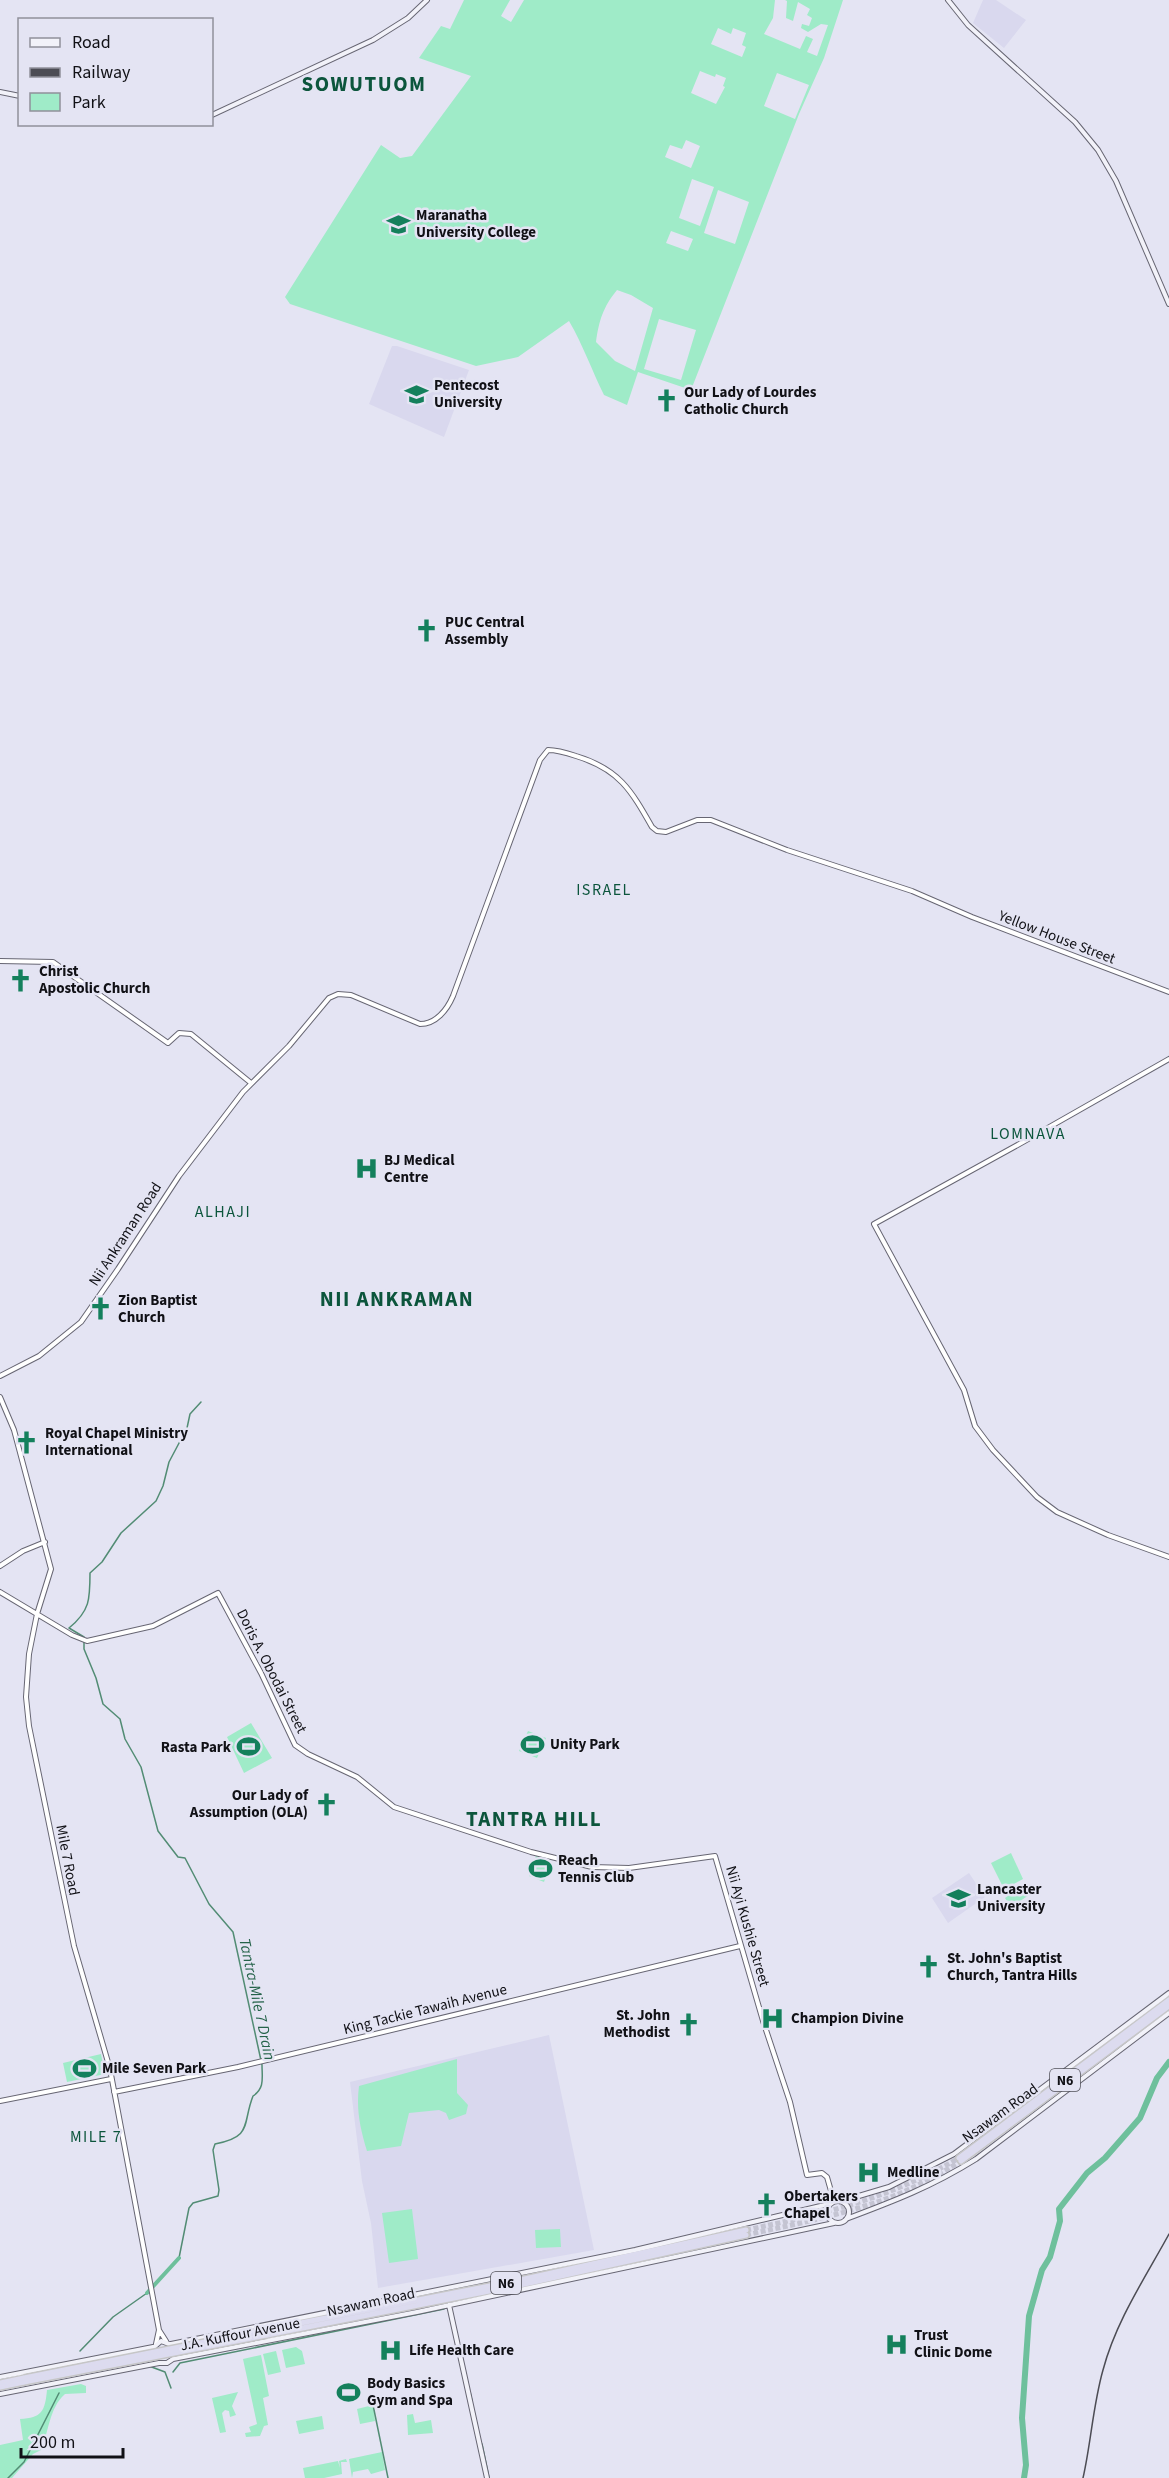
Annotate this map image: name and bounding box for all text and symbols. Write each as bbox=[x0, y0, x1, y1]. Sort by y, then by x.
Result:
legend bbox=[18, 18, 213, 126]
text: Road bbox=[72, 30, 111, 55]
text: Railway bbox=[72, 60, 131, 85]
district label: SOWUTUOM bbox=[301, 69, 427, 99]
text: Park bbox=[72, 90, 106, 115]
place label: Maranatha University College bbox=[416, 205, 536, 243]
school or university icon: Maranatha University College bbox=[385, 211, 411, 237]
place label: Pentecost University bbox=[434, 375, 503, 413]
school or university icon: Pentecost University bbox=[403, 381, 429, 407]
place label: Our Lady of Lourdes Catholic Church bbox=[684, 382, 817, 420]
church icon: Our Lady of Lourdes Catholic Church bbox=[653, 388, 679, 414]
place label: PUC Central Assembly bbox=[444, 612, 525, 650]
church icon: PUC Central Assembly bbox=[414, 618, 440, 644]
district label: ISRAEL bbox=[576, 879, 632, 901]
street label: Yellow House Street bbox=[994, 905, 1118, 969]
place label: Christ Apostolic Church bbox=[38, 961, 150, 999]
church icon: Christ Apostolic Church bbox=[8, 967, 34, 993]
district label: LOMNAVA bbox=[990, 1123, 1066, 1145]
place label: BJ Medical Centre bbox=[384, 1150, 455, 1188]
hospital icon: BJ Medical Centre bbox=[353, 1156, 379, 1182]
street label: Nii Ankraman Road bbox=[84, 1178, 167, 1290]
district label: ALHAJI bbox=[195, 1201, 251, 1223]
district label: NII ANKRAMAN bbox=[320, 1284, 474, 1314]
place label: Zion Baptist Church bbox=[118, 1290, 198, 1328]
church icon: Zion Baptist Church bbox=[87, 1296, 113, 1322]
place label: Royal Chapel Ministry International bbox=[45, 1423, 188, 1461]
church icon: Royal Chapel Ministry International bbox=[14, 1429, 40, 1455]
street label: Doris A. Obodai Street bbox=[231, 1605, 312, 1737]
sports icon: Unity Park bbox=[519, 1731, 545, 1757]
sports icon: Rasta Park bbox=[236, 1734, 262, 1760]
place label: Unity Park bbox=[550, 1734, 621, 1755]
place label: Rasta Park bbox=[161, 1737, 232, 1758]
place label: Our Lady of Assumption (OLA) bbox=[189, 1785, 309, 1823]
church icon: Our Lady of Assumption (OLA) bbox=[313, 1791, 339, 1817]
district label: TANTRA HILL bbox=[466, 1804, 602, 1834]
street label: Mile 7 Road bbox=[50, 1823, 85, 1897]
place label: Reach Tennis Club bbox=[558, 1850, 634, 1888]
sports icon: Reach Tennis Club bbox=[527, 1856, 553, 1882]
street label: Nii Ayi Kushie Street bbox=[720, 1863, 775, 1989]
place label: Lancaster University bbox=[977, 1879, 1046, 1917]
school or university icon: Lancaster University bbox=[946, 1885, 972, 1911]
water label: Tantra-Mile 7 Drain bbox=[233, 1936, 281, 2062]
place label: St. John's Baptist Church, Tantra Hills bbox=[947, 1948, 1078, 1986]
church icon: St. John's Baptist Church, Tantra Hills bbox=[916, 1954, 942, 1980]
street label: King Tackie Tawaih Avenue bbox=[341, 1979, 509, 2040]
place label: St. John Methodist bbox=[603, 2005, 670, 2043]
hospital icon: Champion Divine bbox=[760, 2005, 786, 2031]
place label: Champion Divine bbox=[791, 2008, 904, 2029]
church icon: St. John Methodist bbox=[675, 2011, 701, 2037]
sports icon: Mile Seven Park bbox=[71, 2055, 97, 2081]
place label: Mile Seven Park bbox=[102, 2058, 207, 2079]
road number: N6 bbox=[1050, 2069, 1080, 2091]
street label: Nsawam Road bbox=[958, 2079, 1043, 2148]
district label: MILE 7 bbox=[70, 2126, 122, 2148]
hospital icon: Medline bbox=[856, 2159, 882, 2185]
place label: Medline bbox=[887, 2162, 940, 2183]
place label: Obertakers Chapel bbox=[784, 2186, 858, 2224]
church icon: Obertakers Chapel bbox=[753, 2192, 779, 2218]
road number: N6 bbox=[491, 2272, 521, 2294]
street label: Nsawam Road bbox=[325, 2283, 417, 2322]
street label: J.A. Kuffour Avenue bbox=[179, 2313, 302, 2356]
place label: Trust Clinic Dome bbox=[914, 2325, 993, 2363]
hospital icon: Trust Clinic Dome bbox=[883, 2331, 909, 2357]
hospital icon: Life Health Care bbox=[378, 2337, 404, 2363]
place label: Life Health Care bbox=[409, 2340, 514, 2361]
place label: Body Basics Gym and Spa bbox=[367, 2373, 453, 2411]
sports icon: Body Basics Gym and Spa bbox=[336, 2379, 362, 2405]
scale bar bbox=[21, 2421, 123, 2459]
text: 200 m bbox=[30, 2430, 75, 2455]

